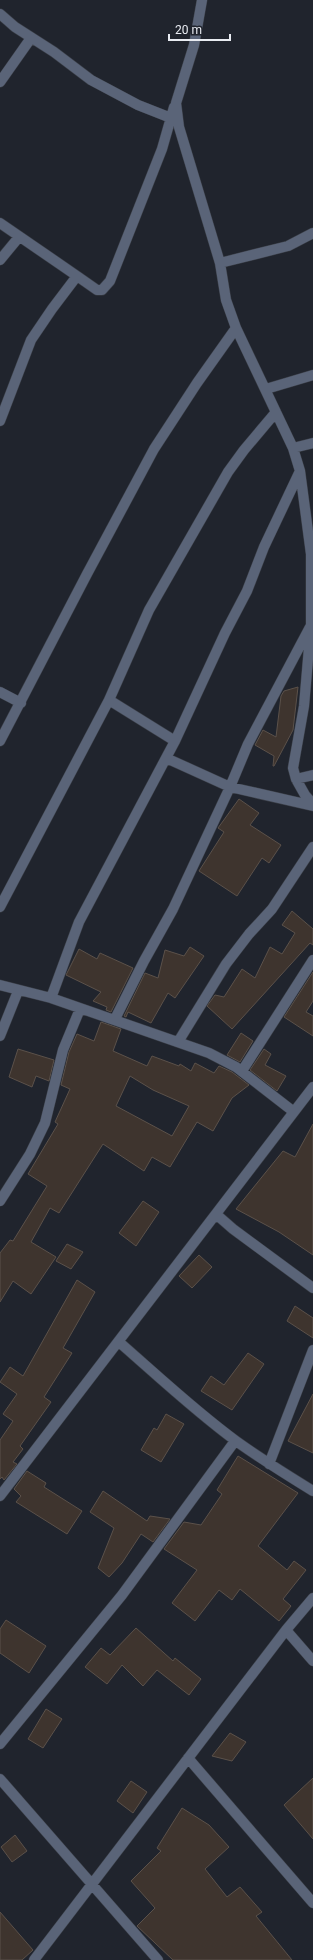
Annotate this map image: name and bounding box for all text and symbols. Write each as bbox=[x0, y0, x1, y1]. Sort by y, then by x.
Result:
scale bar bbox=[169, 16, 230, 42]
text: 20 m bbox=[175, 23, 202, 37]

